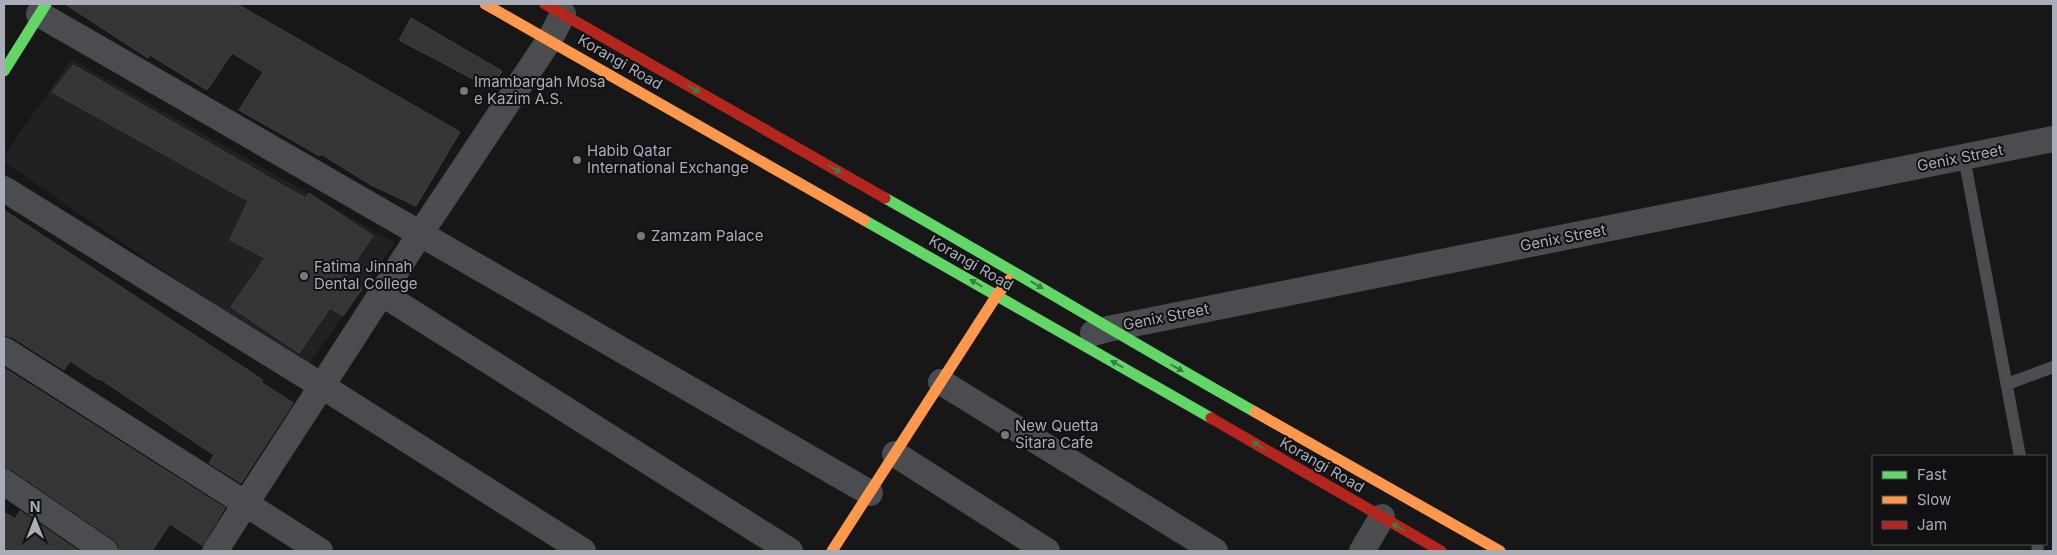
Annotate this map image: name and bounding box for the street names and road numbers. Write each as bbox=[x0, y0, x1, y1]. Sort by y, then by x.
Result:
street label: Korangi Road bbox=[575, 30, 666, 93]
street label: Genix Street bbox=[1915, 140, 2005, 175]
street label: Genix Street bbox=[1518, 220, 1608, 255]
street label: Korangi Road bbox=[926, 231, 1017, 294]
street label: Genix Street bbox=[1121, 299, 1211, 334]
street label: Korangi Road bbox=[1277, 433, 1368, 496]

